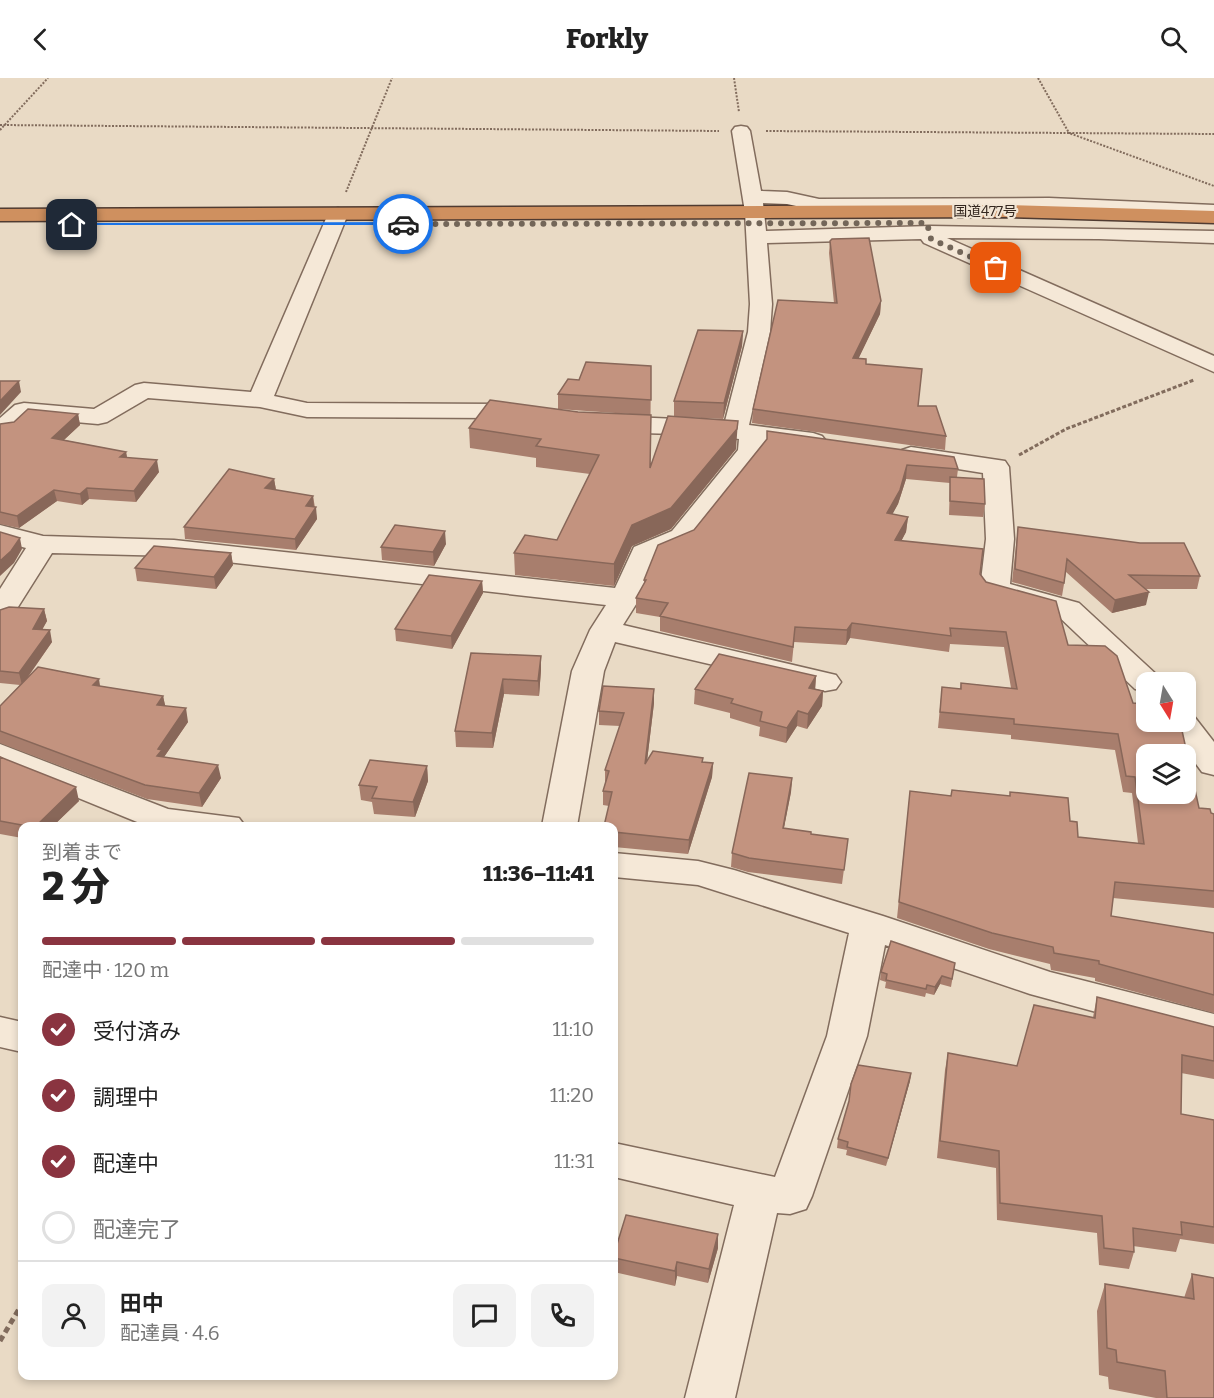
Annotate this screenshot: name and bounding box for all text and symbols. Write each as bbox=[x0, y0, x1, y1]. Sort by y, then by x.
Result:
icon: back bbox=[24, 23, 57, 56]
text: Forkly bbox=[566, 23, 648, 55]
icon: search bbox=[1157, 23, 1190, 56]
courier bbox=[373, 194, 433, 254]
pin bbox=[46, 199, 97, 250]
street label: 国道477号 bbox=[953, 203, 1017, 220]
icon: home bbox=[55, 208, 88, 241]
icon: car bbox=[387, 208, 420, 241]
pin bbox=[970, 242, 1021, 293]
icon: bag bbox=[979, 251, 1012, 284]
north arrow bbox=[1136, 672, 1196, 732]
map controls bbox=[1136, 672, 1196, 804]
button: layers bbox=[1136, 744, 1196, 804]
text: 到着まで bbox=[42, 840, 122, 864]
text: 11:36–11:41 bbox=[483, 860, 594, 887]
text: 2 分 bbox=[42, 864, 110, 910]
text: 配達中 · 120 m bbox=[42, 958, 169, 982]
icon: check bbox=[42, 1013, 75, 1046]
text: 11:10 bbox=[553, 1017, 594, 1041]
text: 受付済み bbox=[93, 1018, 181, 1045]
icon: check bbox=[42, 1079, 75, 1112]
text: 11:20 bbox=[550, 1083, 594, 1107]
text: 調理中 bbox=[93, 1084, 159, 1111]
icon: check bbox=[42, 1145, 75, 1178]
text: 11:31 bbox=[554, 1149, 594, 1173]
text: 配達中 bbox=[93, 1150, 159, 1177]
text: 配達完了 bbox=[93, 1216, 181, 1243]
button: person bbox=[42, 1284, 105, 1347]
button: chat bbox=[453, 1284, 516, 1347]
button: phone bbox=[531, 1284, 594, 1347]
text: 田中 bbox=[120, 1290, 164, 1317]
text: 配達員 · 4.6 bbox=[120, 1321, 219, 1345]

